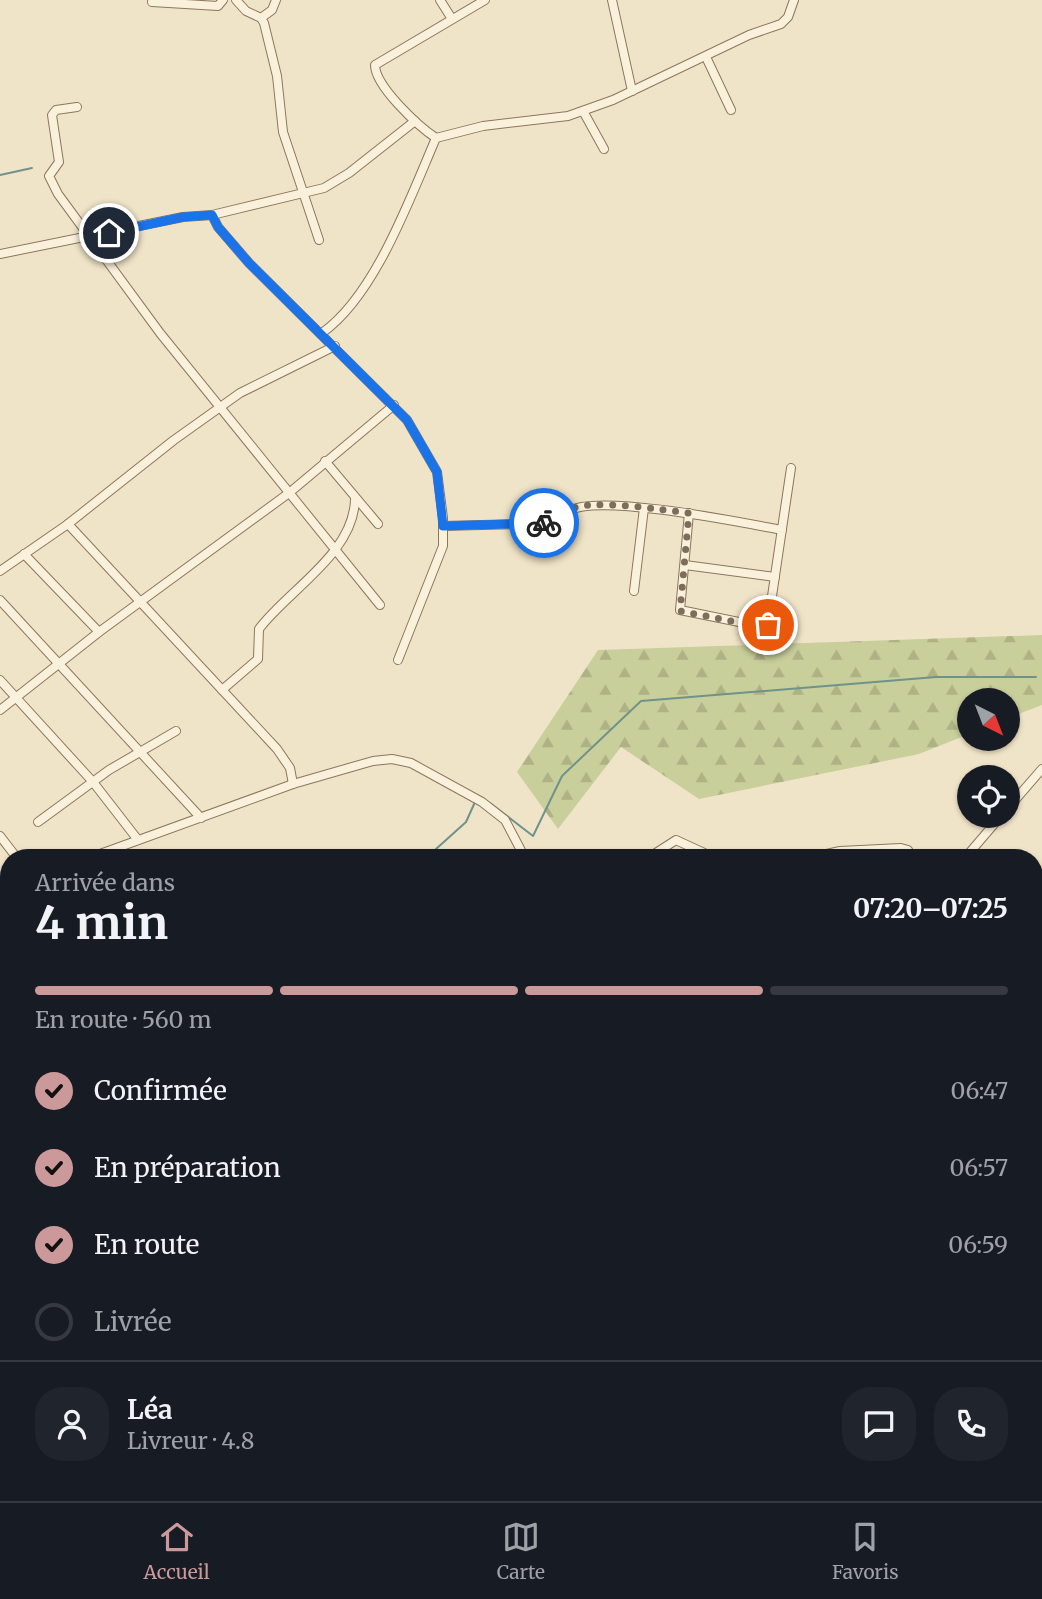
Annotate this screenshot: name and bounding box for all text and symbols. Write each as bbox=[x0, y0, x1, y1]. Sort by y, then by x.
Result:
pin bbox=[79, 203, 139, 263]
icon: home bbox=[90, 214, 128, 252]
courier bbox=[509, 488, 579, 558]
icon: bike bbox=[525, 504, 563, 542]
pin bbox=[738, 595, 798, 655]
icon: bag bbox=[749, 606, 787, 644]
north arrow bbox=[957, 688, 1020, 751]
map controls bbox=[957, 688, 1020, 828]
button: locate bbox=[957, 765, 1020, 828]
text: Arrivée dans bbox=[35, 868, 175, 897]
text: 07:20–07:25 bbox=[853, 892, 1008, 925]
text: 4 min bbox=[35, 894, 168, 952]
text: En route · 560 m bbox=[35, 1005, 212, 1034]
icon: check bbox=[35, 1072, 73, 1110]
text: Confirmée bbox=[94, 1074, 227, 1107]
text: 06:47 bbox=[951, 1076, 1008, 1105]
icon: check bbox=[35, 1149, 73, 1187]
text: En préparation bbox=[94, 1151, 281, 1184]
text: 06:57 bbox=[949, 1153, 1008, 1182]
icon: check bbox=[35, 1226, 73, 1264]
text: En route bbox=[94, 1228, 199, 1261]
text: 06:59 bbox=[948, 1230, 1008, 1259]
text: Livrée bbox=[94, 1305, 172, 1338]
button: person bbox=[35, 1387, 109, 1461]
button: chat bbox=[842, 1387, 916, 1461]
button: phone bbox=[934, 1387, 1008, 1461]
text: Léa bbox=[127, 1393, 172, 1426]
text: Livreur · 4.8 bbox=[127, 1426, 255, 1455]
tab: Accueil bbox=[144, 1518, 210, 1584]
tab: Carte bbox=[497, 1518, 545, 1584]
tab: Favoris bbox=[832, 1518, 898, 1584]

